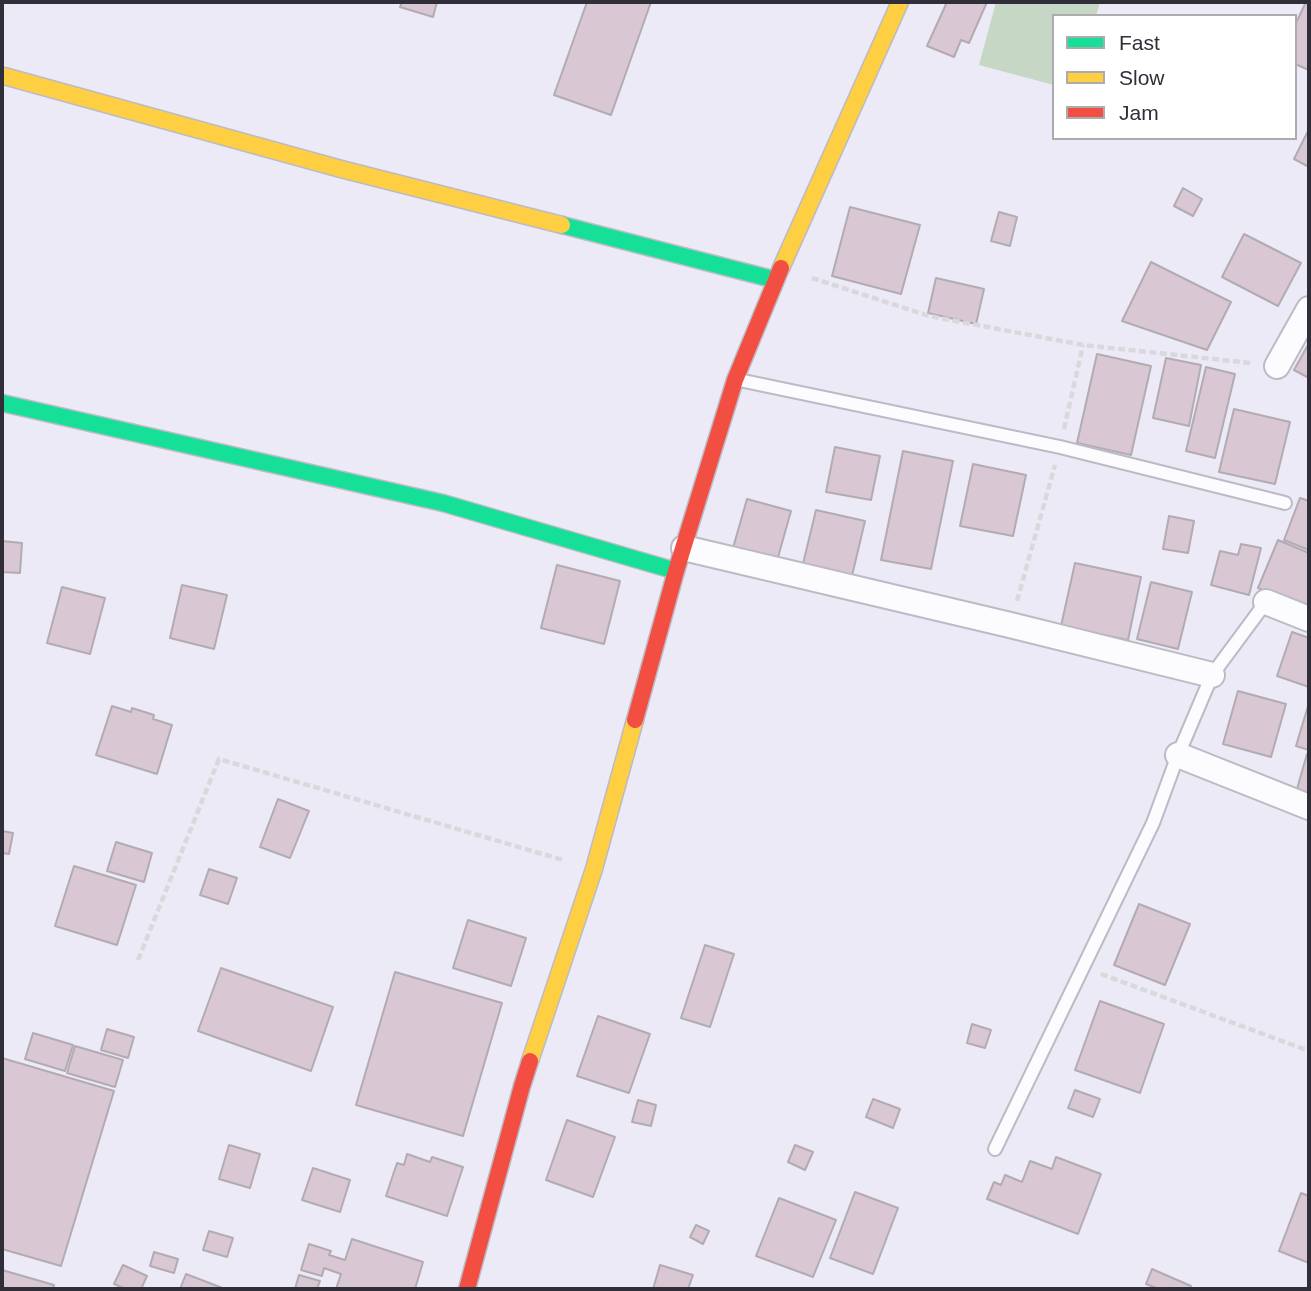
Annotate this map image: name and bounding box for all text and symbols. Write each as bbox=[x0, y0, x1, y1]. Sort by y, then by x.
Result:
legend bbox=[1052, 14, 1297, 140]
text: Fast bbox=[1119, 31, 1160, 54]
text: Slow bbox=[1119, 66, 1165, 89]
text: Jam bbox=[1119, 101, 1159, 124]

